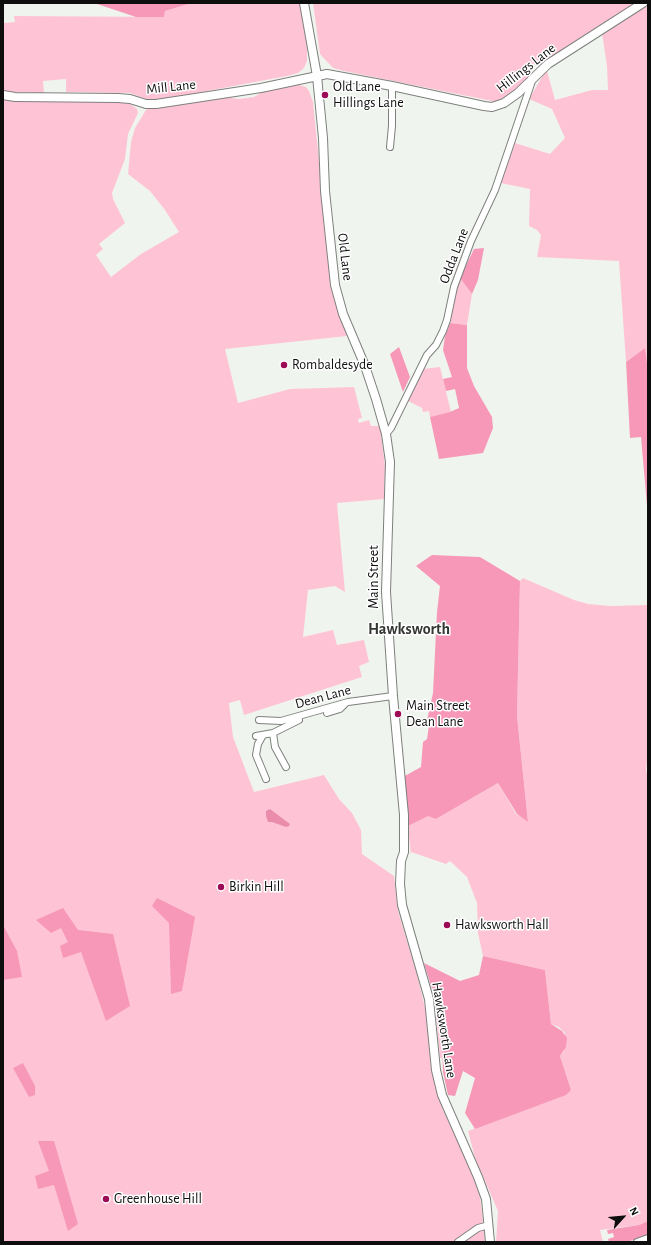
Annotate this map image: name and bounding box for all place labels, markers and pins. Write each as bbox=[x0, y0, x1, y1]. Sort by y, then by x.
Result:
place label: Old Lane Hillings Lane bbox=[333, 79, 404, 112]
marker: Old Lane Hillings Lane bbox=[320, 90, 330, 100]
place label: Rombaldesyde bbox=[292, 357, 373, 373]
marker: Rombaldesyde bbox=[279, 360, 289, 370]
place label: Main Street Dean Lane bbox=[406, 698, 469, 730]
marker: Main Street Dean Lane bbox=[393, 709, 403, 719]
place label: Birkin Hill bbox=[229, 879, 284, 895]
marker: Birkin Hill bbox=[216, 882, 226, 892]
place label: Hawksworth Hall bbox=[455, 917, 549, 933]
marker: Hawksworth Hall bbox=[442, 920, 452, 930]
place label: Greenhouse Hill bbox=[114, 1191, 202, 1207]
marker: Greenhouse Hill bbox=[101, 1194, 111, 1204]

